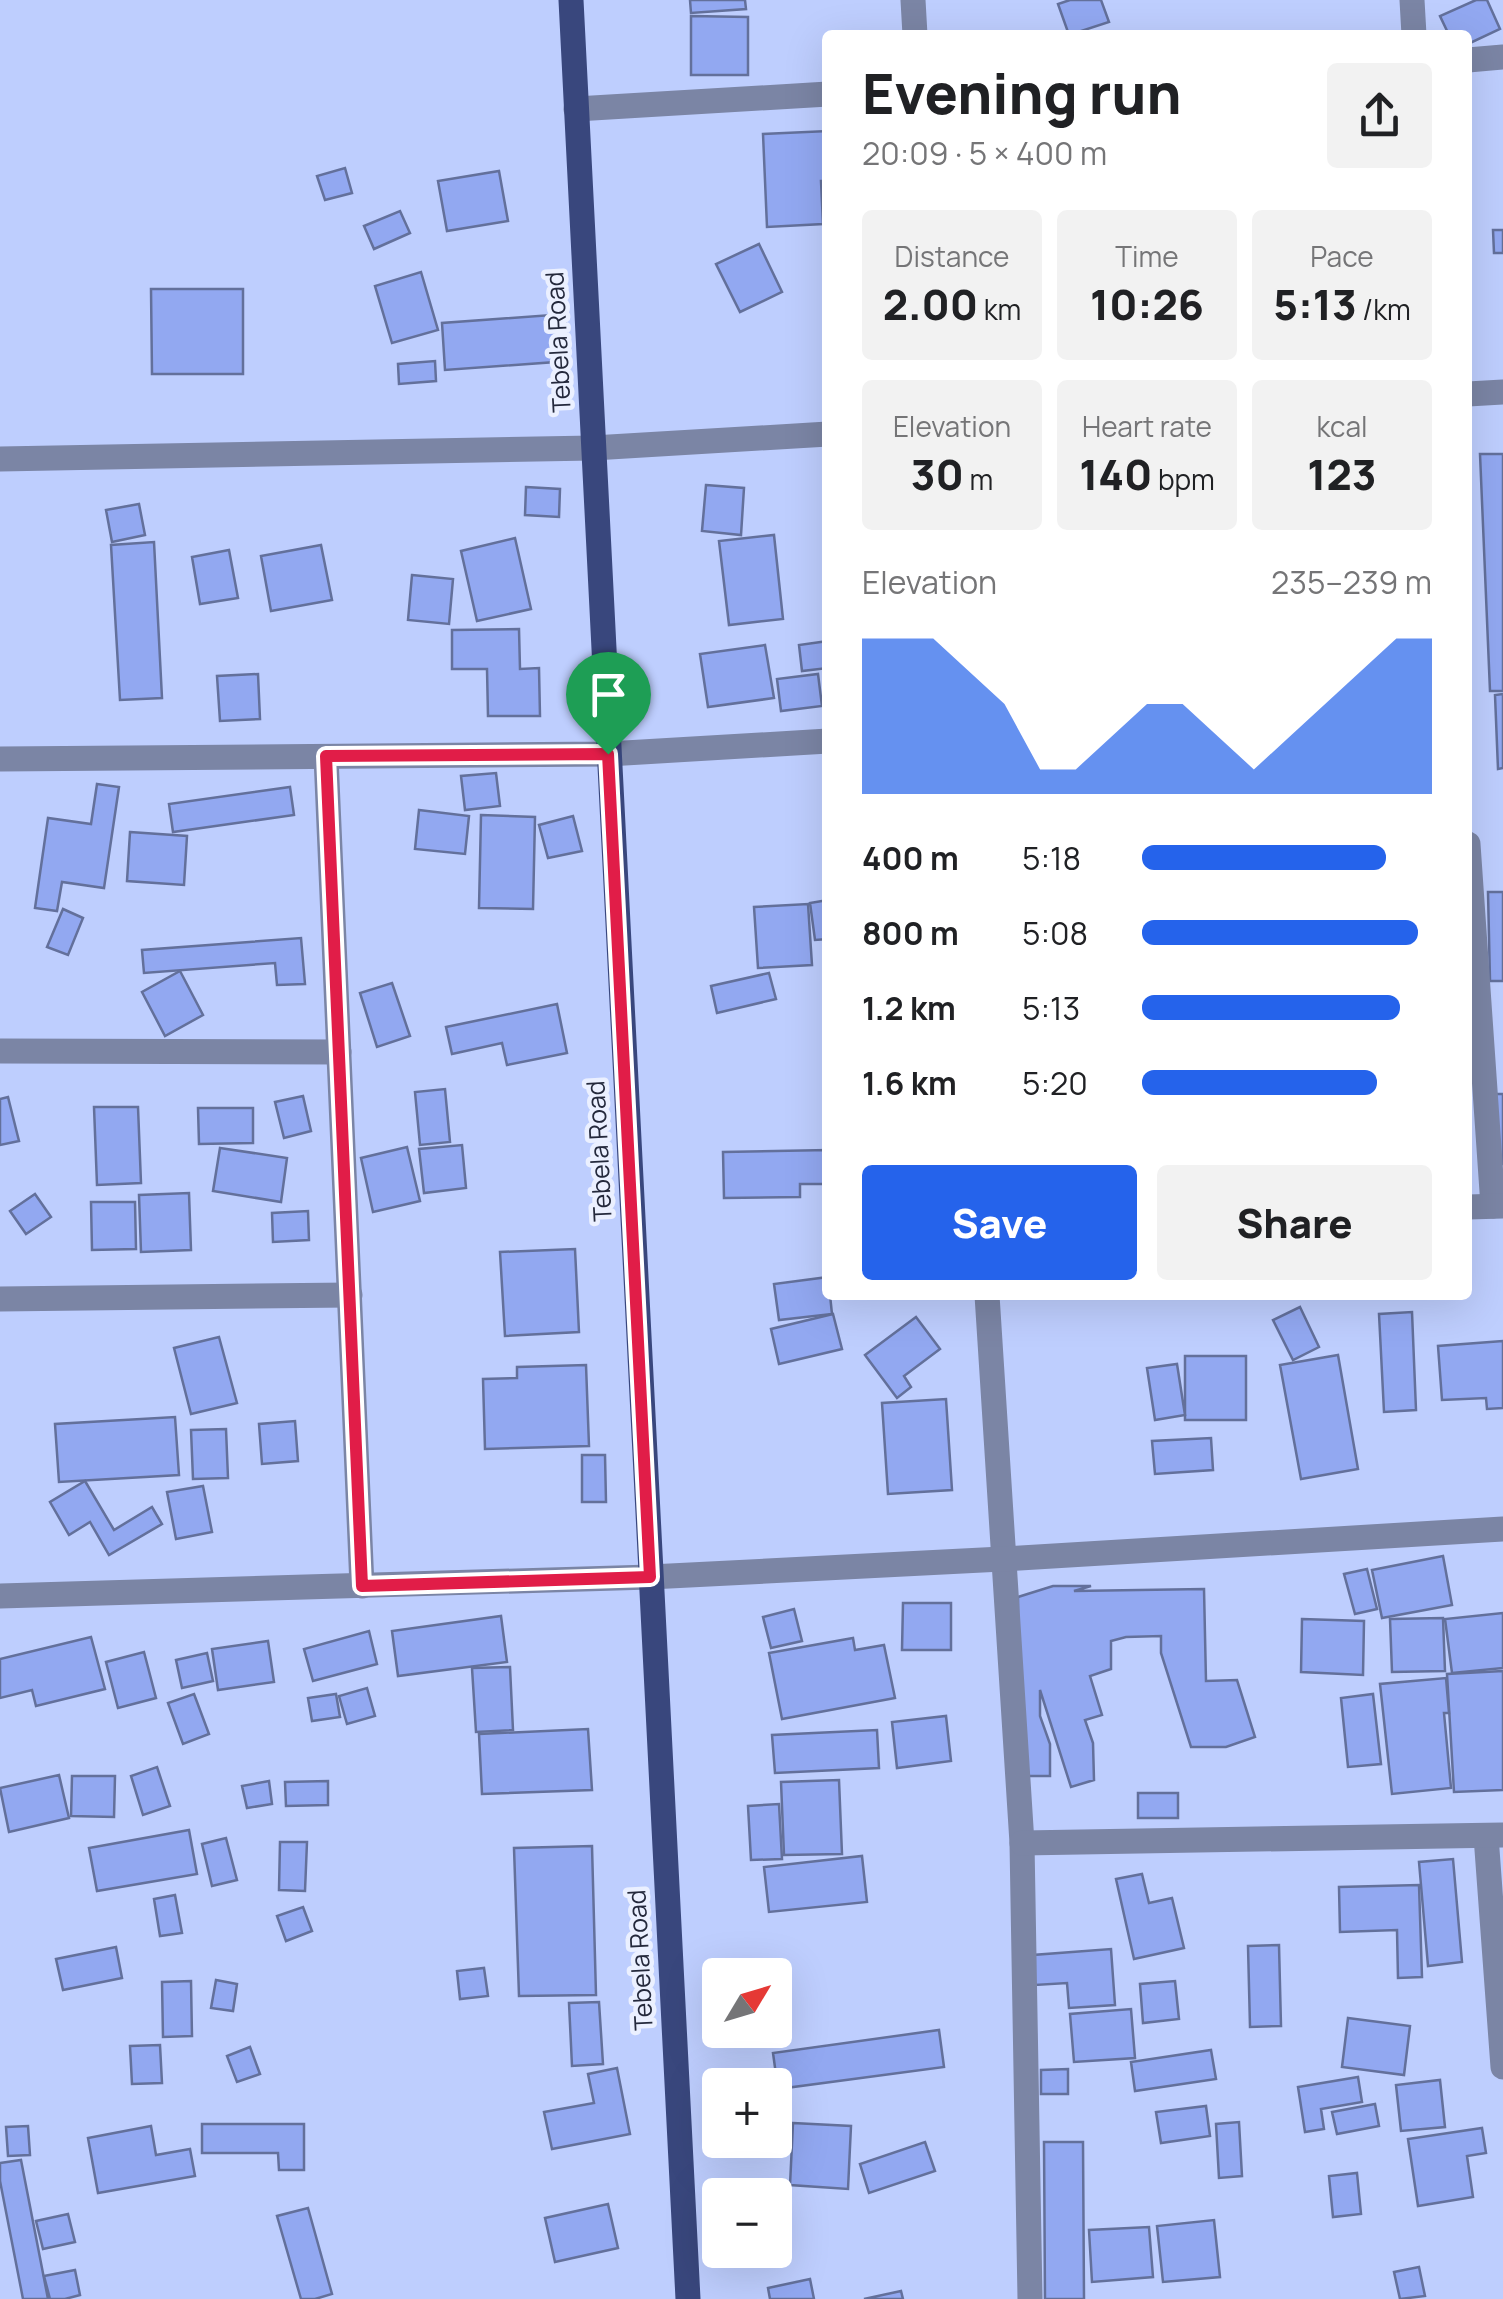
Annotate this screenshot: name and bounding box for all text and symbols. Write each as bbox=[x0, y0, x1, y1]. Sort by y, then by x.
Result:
text: Evening run bbox=[862, 55, 1181, 131]
button: share bbox=[1327, 63, 1432, 168]
text: 20:09 · 5 × 400 m bbox=[862, 131, 1107, 175]
text: Distance bbox=[895, 237, 1009, 275]
text: Time bbox=[1115, 237, 1179, 275]
text: Pace bbox=[1310, 237, 1374, 275]
street label: Tebela Road bbox=[536, 271, 579, 413]
text: 2.00 bbox=[883, 275, 978, 333]
text: 10:26 bbox=[1090, 275, 1204, 333]
text: 5:13 bbox=[1273, 275, 1357, 333]
text: km bbox=[978, 290, 1021, 328]
text: /km bbox=[1357, 290, 1411, 328]
text: Elevation bbox=[893, 407, 1011, 445]
text: Heart rate bbox=[1082, 407, 1212, 445]
text: kcal bbox=[1316, 407, 1368, 445]
text: 30 bbox=[911, 445, 964, 503]
text: 140 bbox=[1079, 445, 1152, 503]
text: 123 bbox=[1307, 445, 1377, 503]
text: m bbox=[964, 460, 993, 498]
text: bpm bbox=[1152, 460, 1215, 498]
text: Elevation bbox=[862, 560, 997, 604]
text: 235–239 m bbox=[1271, 560, 1432, 604]
pin bbox=[566, 652, 651, 755]
icon: arrive bbox=[581, 667, 636, 722]
text: 400 m bbox=[862, 836, 959, 880]
text: 5:18 bbox=[1022, 836, 1081, 880]
text: 800 m bbox=[862, 911, 959, 955]
text: 5:08 bbox=[1022, 911, 1088, 955]
text: 1.2 km bbox=[862, 986, 956, 1030]
text: 5:13 bbox=[1022, 986, 1080, 1030]
text: 1.6 km bbox=[862, 1061, 957, 1105]
text: 5:20 bbox=[1022, 1061, 1088, 1105]
street label: Tebela Road bbox=[577, 1080, 620, 1222]
button: Save bbox=[862, 1165, 1137, 1280]
button: Share bbox=[1157, 1165, 1432, 1280]
street label: Tebela Road bbox=[618, 1889, 661, 2031]
north arrow bbox=[702, 1958, 792, 2048]
map controls bbox=[702, 1958, 792, 2268]
button: + bbox=[702, 2068, 792, 2158]
button: − bbox=[702, 2178, 792, 2268]

